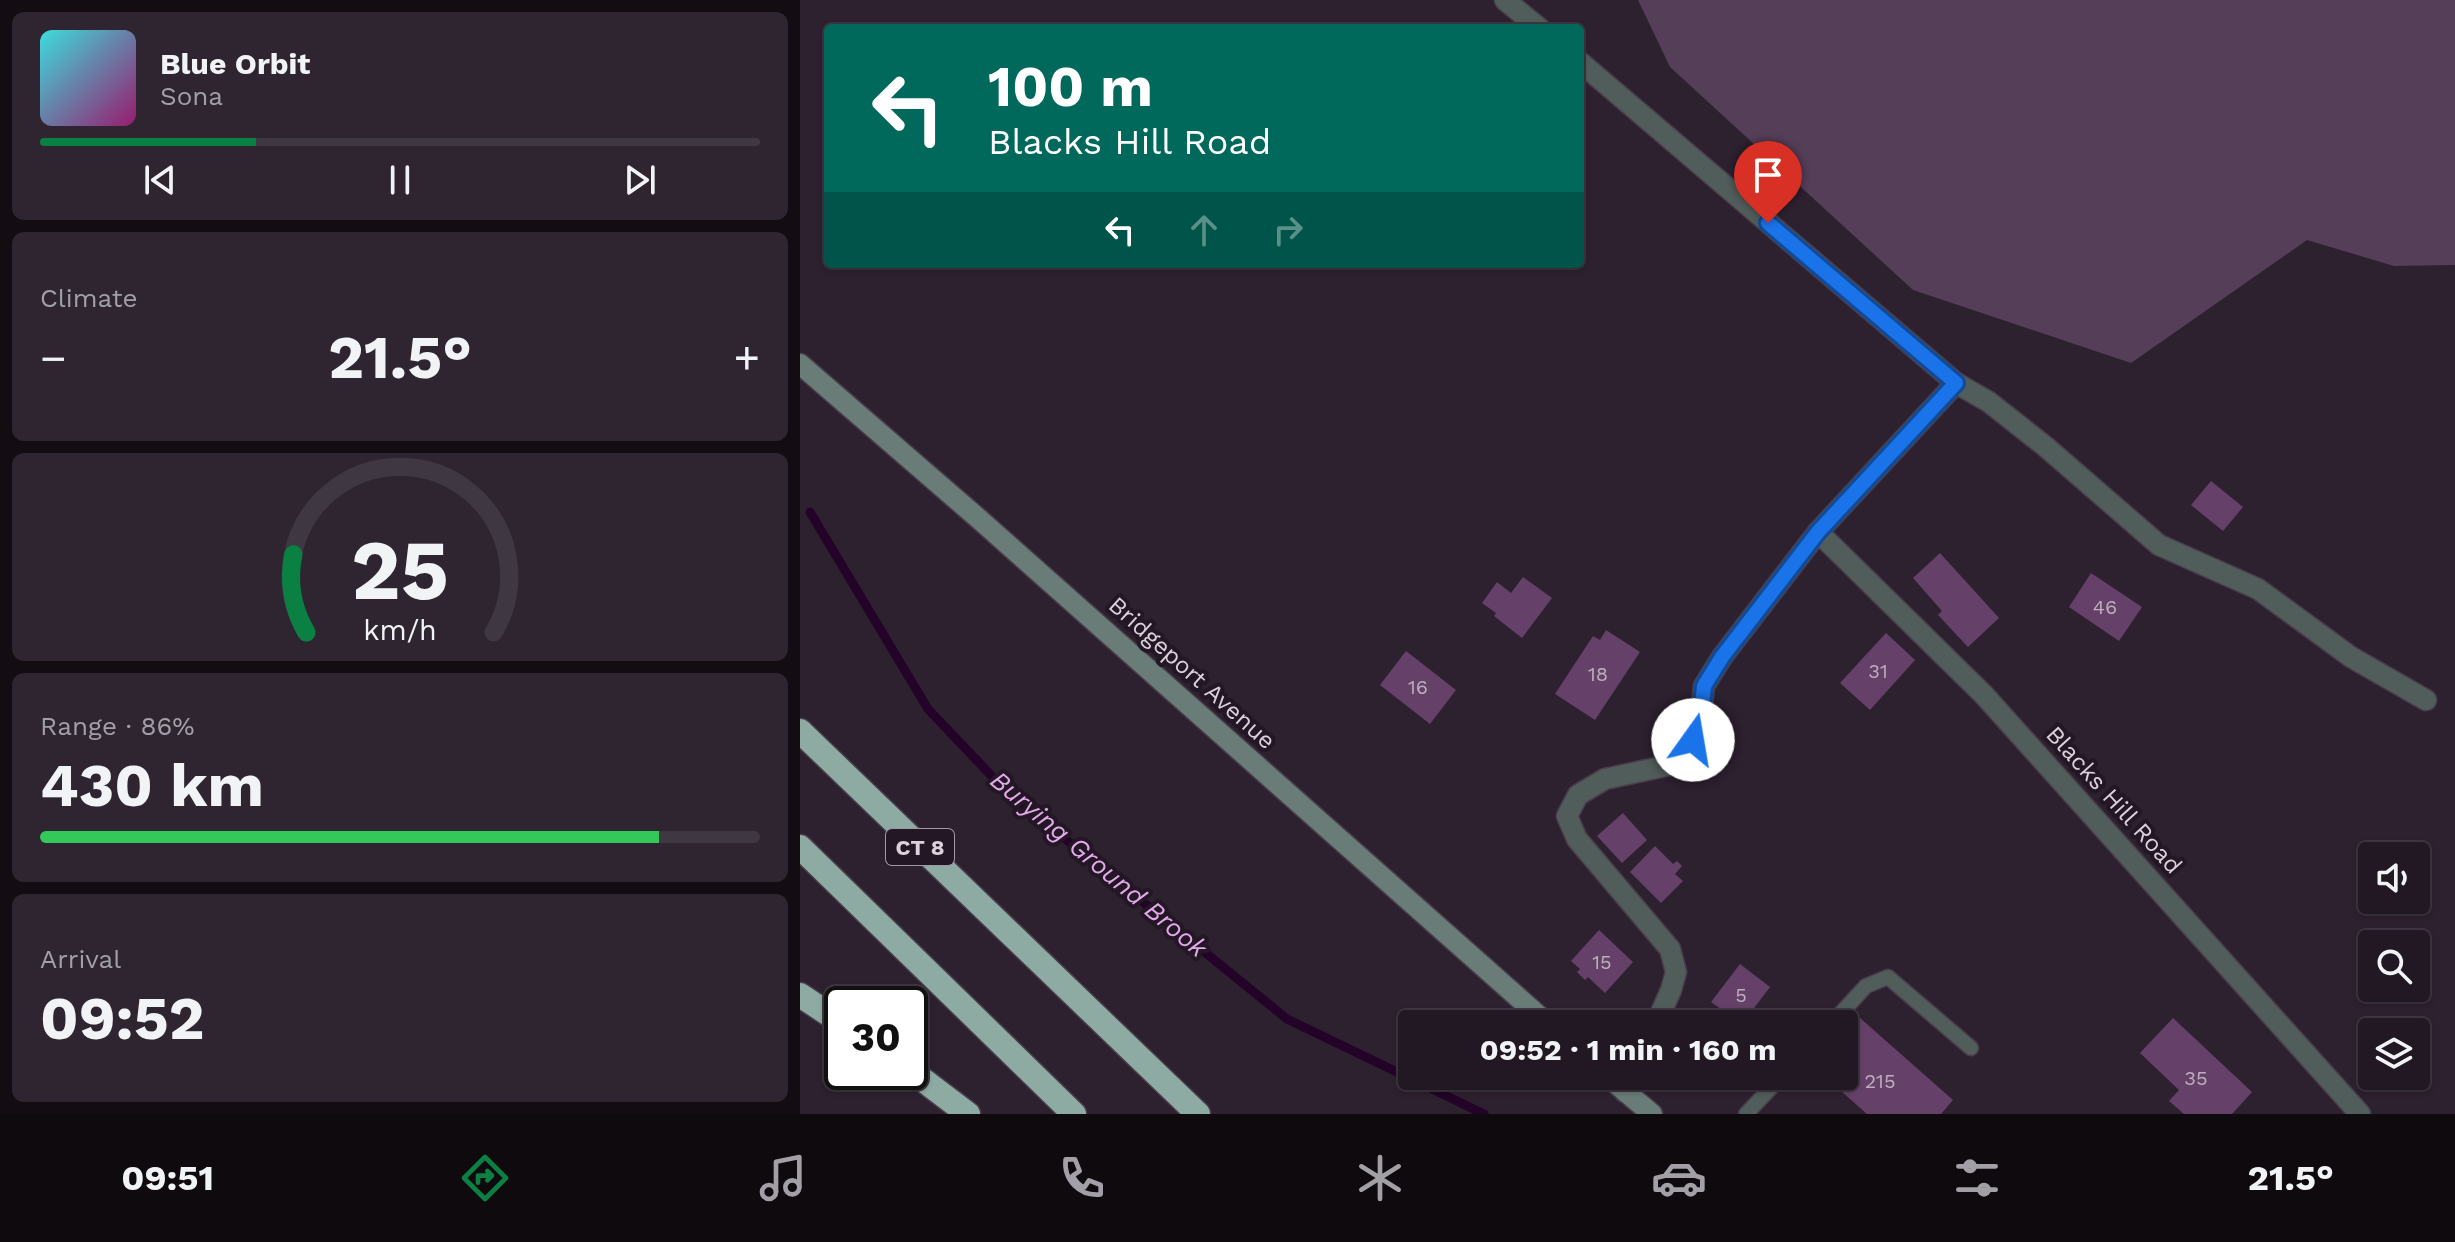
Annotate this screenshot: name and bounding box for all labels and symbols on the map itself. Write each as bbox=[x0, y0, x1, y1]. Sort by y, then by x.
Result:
pin bbox=[1734, 141, 1802, 223]
street label: Bridgeport Avenue bbox=[1103, 591, 1281, 755]
house number: 46 bbox=[2093, 595, 2117, 619]
house number: 31 bbox=[1868, 659, 1888, 683]
house number: 18 bbox=[1588, 662, 1608, 686]
house number: 16 bbox=[1408, 675, 1428, 699]
position arrow bbox=[1651, 698, 1735, 782]
street label: Blacks Hill Road bbox=[2040, 720, 2188, 880]
water label: Burying Ground Brook bbox=[985, 765, 1214, 964]
road number: CT 8 bbox=[886, 829, 954, 865]
house number: 15 bbox=[1592, 950, 1612, 974]
house number: 5 bbox=[1735, 983, 1747, 1007]
speed limit sign: 30 bbox=[824, 986, 928, 1090]
house number: 35 bbox=[2184, 1066, 2208, 1090]
house number: 215 bbox=[1864, 1069, 1896, 1093]

